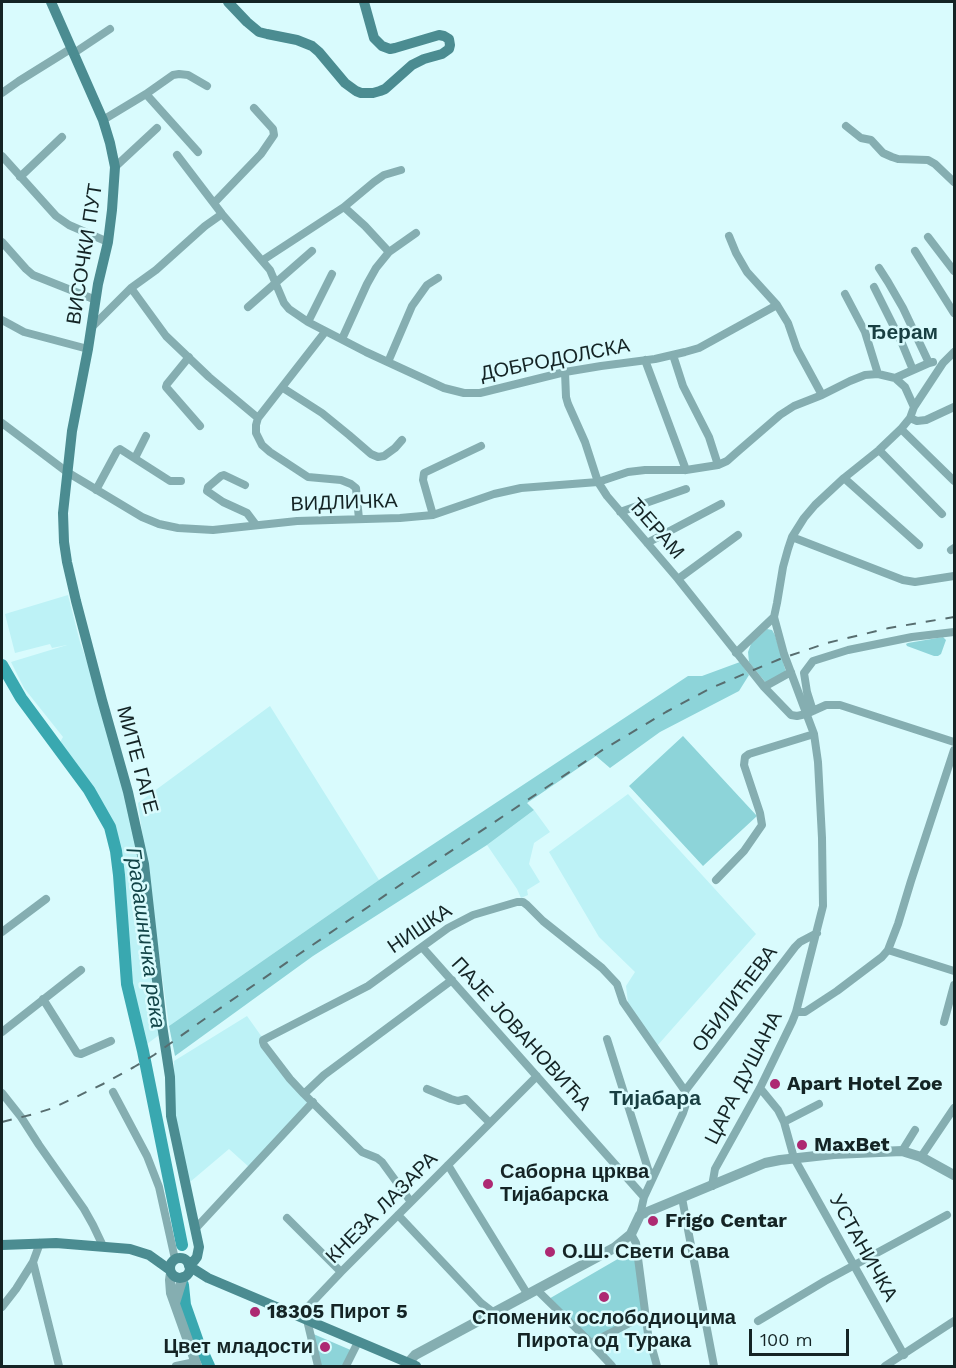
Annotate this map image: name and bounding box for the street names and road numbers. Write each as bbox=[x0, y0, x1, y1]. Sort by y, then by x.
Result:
street label: ВИСОЧКИ ПУТ bbox=[62, 182, 108, 326]
street label: ДОБРОДОЛСКА bbox=[478, 334, 632, 386]
street label: ВИДЛИЧКА bbox=[290, 489, 398, 517]
street label: ЂЕРАМ bbox=[623, 494, 689, 564]
street label: МИТЕ ГАГЕ bbox=[111, 704, 163, 816]
street label: НИШКА bbox=[383, 899, 457, 959]
street label: ОБИЛИЋЕВА bbox=[687, 941, 783, 1057]
street label: ПАЈЕ ЈОВАНОВИЋА bbox=[446, 953, 596, 1115]
street label: ЦАРА ДУШАНА bbox=[700, 1007, 788, 1149]
street label: КНЕЗА ЛАЗАРА bbox=[321, 1147, 443, 1269]
street label: УСТАНИЧКА bbox=[824, 1190, 902, 1306]

